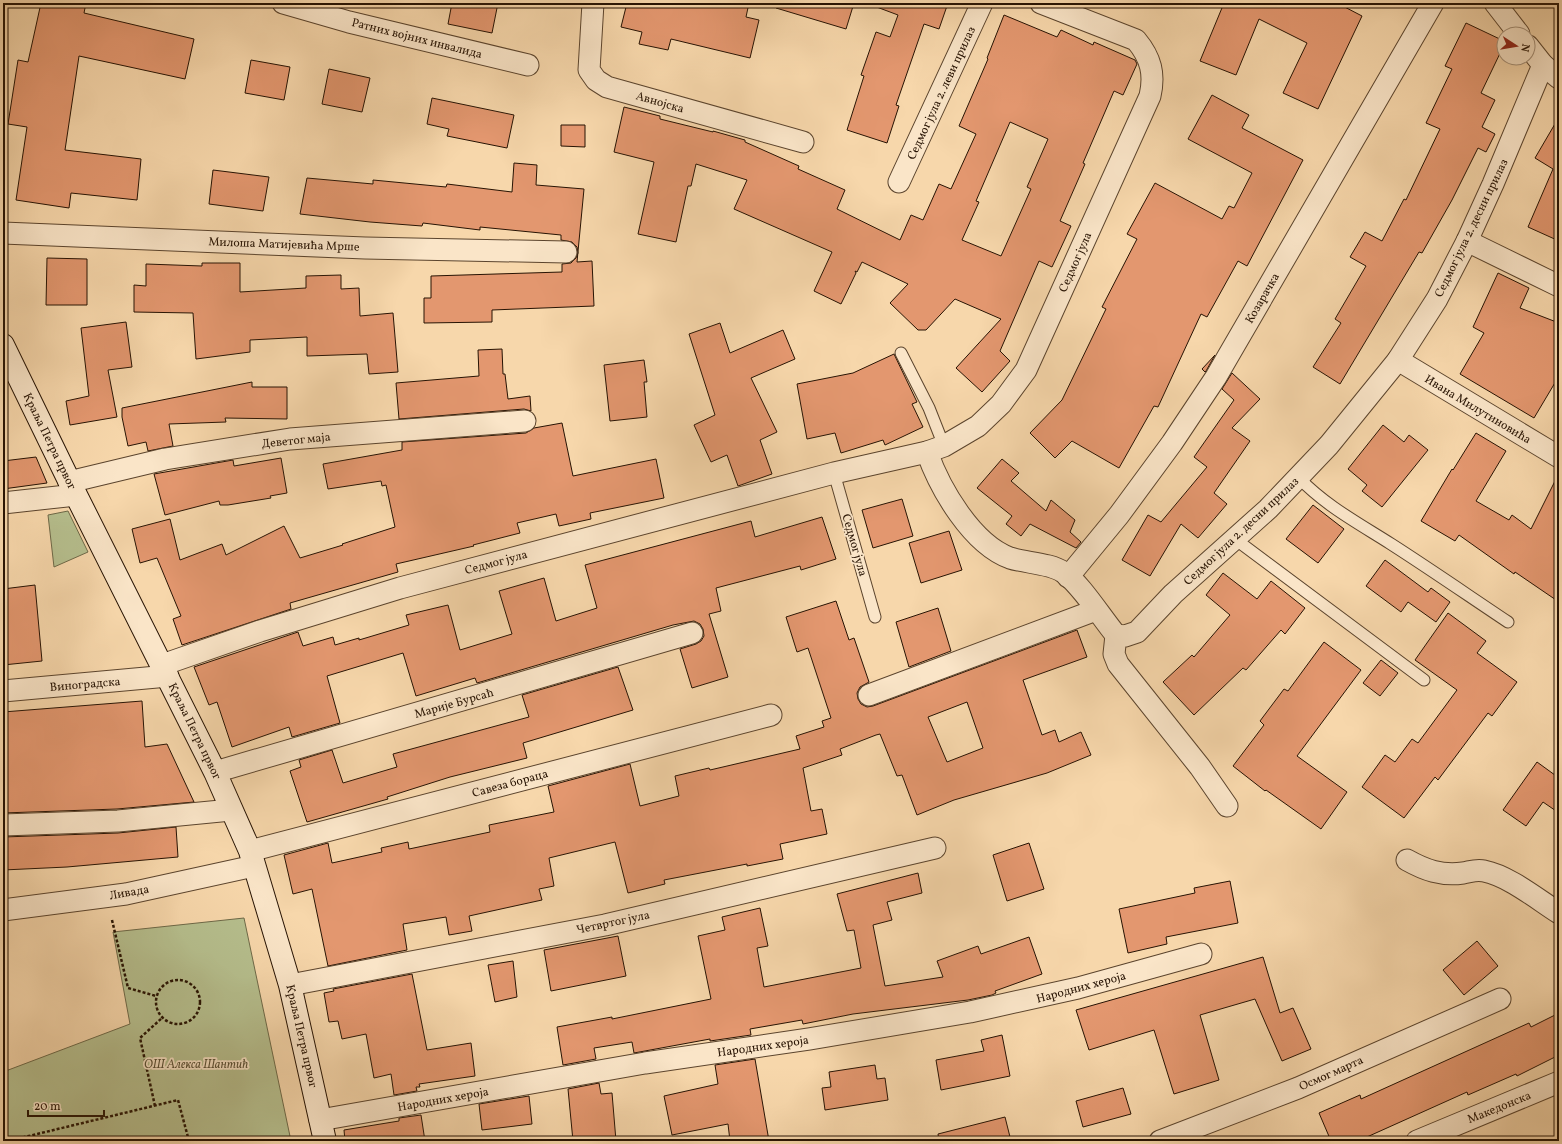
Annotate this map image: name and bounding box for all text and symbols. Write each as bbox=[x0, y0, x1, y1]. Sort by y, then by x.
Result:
street label: Ратних војних инвалида bbox=[350, 15, 484, 63]
street label: Седмог јула 2. леви прилаз bbox=[904, 24, 980, 163]
north arrow bbox=[1496, 26, 1536, 66]
text: N bbox=[1516, 42, 1532, 53]
street label: Авнојска bbox=[634, 88, 686, 117]
street label: Седмог јула 2. десни прилаз bbox=[1431, 157, 1512, 300]
street label: Седмог јула bbox=[1056, 230, 1096, 295]
street label: Милоша Матијевића Мрше bbox=[208, 234, 360, 256]
street label: Козарачка bbox=[1242, 270, 1284, 327]
street label: Ивана Милутиновића bbox=[1421, 372, 1534, 448]
street label: Краља Петра првог bbox=[19, 391, 80, 493]
street label: Деветог маја bbox=[261, 429, 331, 453]
street label: Седмог јула 2. десни прилаз bbox=[1181, 474, 1303, 589]
street label: Седмог јула bbox=[837, 512, 871, 578]
street label: Седмог јула bbox=[463, 547, 529, 579]
street label: Виноградска bbox=[49, 674, 121, 696]
street label: Краља Петра првог bbox=[164, 681, 225, 783]
street label: Марије Бурсаћ bbox=[413, 685, 496, 723]
street label: Савеза бораца bbox=[470, 766, 550, 802]
street label: Ливада bbox=[108, 882, 150, 904]
street label: Четвртог јула bbox=[575, 907, 651, 939]
street label: Народних хероја bbox=[1035, 968, 1128, 1008]
street label: Краља Петра првог bbox=[281, 983, 321, 1090]
street label: Народних хероја bbox=[716, 1033, 810, 1061]
street label: Осмог марта bbox=[1297, 1053, 1366, 1095]
park label: ОШ Алекса Шантић bbox=[144, 1057, 248, 1073]
street label: Народних хероја bbox=[396, 1084, 490, 1116]
street label: Македонска bbox=[1465, 1088, 1534, 1128]
scale bar bbox=[28, 1092, 104, 1118]
text: 20 m bbox=[34, 1099, 61, 1115]

